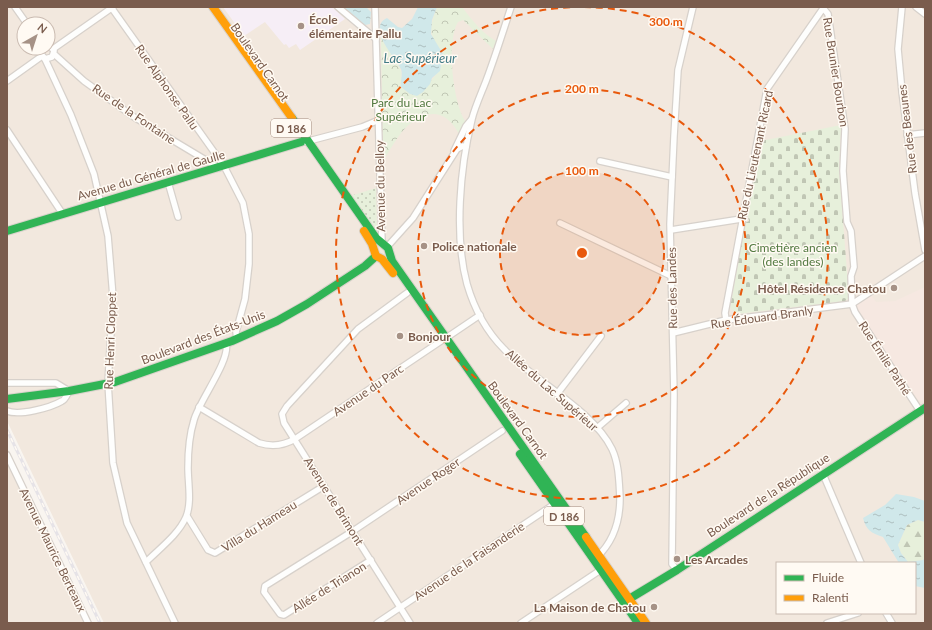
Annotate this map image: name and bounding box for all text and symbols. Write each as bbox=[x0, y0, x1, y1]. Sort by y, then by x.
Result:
place label: École élémentaire Pallu bbox=[309, 12, 401, 41]
text: 300 m bbox=[649, 14, 683, 29]
north arrow bbox=[16, 16, 56, 56]
street label: Rue Brunier Bourbon bbox=[820, 16, 852, 128]
text: N bbox=[35, 20, 50, 36]
street label: Boulevard Carnot bbox=[227, 20, 293, 105]
marker: École élémentaire Pallu bbox=[296, 21, 306, 31]
street label: Rue Alphonse Pallu bbox=[132, 41, 202, 133]
water label: Lac Supérieur bbox=[384, 50, 457, 66]
street label: Rue de la Fontaine bbox=[90, 81, 178, 147]
text: 200 m bbox=[565, 81, 599, 96]
street label: Rue des Beaunes bbox=[894, 84, 920, 174]
street label: Rue du Lieutenant Ricard bbox=[734, 89, 776, 221]
park label: Parc du Lac Supérieur bbox=[371, 95, 431, 124]
road number: D 186 bbox=[271, 119, 311, 137]
street label: Avenue du Belloy bbox=[372, 139, 388, 232]
street label: Avenue du Général de Gaulle bbox=[75, 147, 227, 203]
text: 100 m bbox=[565, 163, 599, 178]
place label: Police nationale bbox=[432, 239, 517, 254]
park label: Cimetière ancien (des landes) bbox=[749, 240, 837, 269]
marker: Police nationale bbox=[419, 241, 429, 251]
centre of rings bbox=[575, 246, 589, 260]
street label: Rue des Landes bbox=[664, 247, 680, 329]
place label: Hôtel Résidence Chatou bbox=[758, 281, 886, 296]
marker: Hôtel Résidence Chatou bbox=[889, 283, 899, 293]
street label: Rue Henri Cloppet bbox=[101, 291, 119, 390]
street label: Rue Édouard Branly bbox=[710, 302, 815, 332]
street label: Boulevard des États-Unis bbox=[139, 306, 267, 368]
street label: Rue Émile Pathé bbox=[855, 318, 915, 398]
place label: Bonjour bbox=[408, 329, 451, 344]
marker: Bonjour bbox=[395, 331, 405, 341]
street label: Allée du Lac Supérieur bbox=[503, 346, 602, 435]
street label: Avenue du Parc bbox=[330, 361, 406, 419]
street label: Boulevard Carnot bbox=[485, 378, 552, 462]
street label: Boulevard de la République bbox=[704, 450, 832, 540]
street label: Avenue de Brimont bbox=[301, 454, 368, 549]
street label: Avenue Roger bbox=[393, 454, 463, 508]
street label: Avenue Maurice Berteaux bbox=[16, 485, 90, 615]
street label: Villa du Hameau bbox=[219, 497, 299, 555]
road number: D 186 bbox=[544, 507, 584, 525]
street label: Avenue de la Faisanderie bbox=[411, 518, 527, 604]
place label: Les Arcades bbox=[685, 552, 748, 567]
marker: Les Arcades bbox=[672, 554, 682, 564]
street label: Allée de Trianon bbox=[289, 558, 369, 616]
legend bbox=[776, 562, 916, 614]
text: Fluide bbox=[812, 570, 844, 585]
text: Ralenti bbox=[812, 590, 849, 605]
place label: La Maison de Chatou bbox=[534, 600, 646, 615]
marker: La Maison de Chatou bbox=[649, 602, 659, 612]

